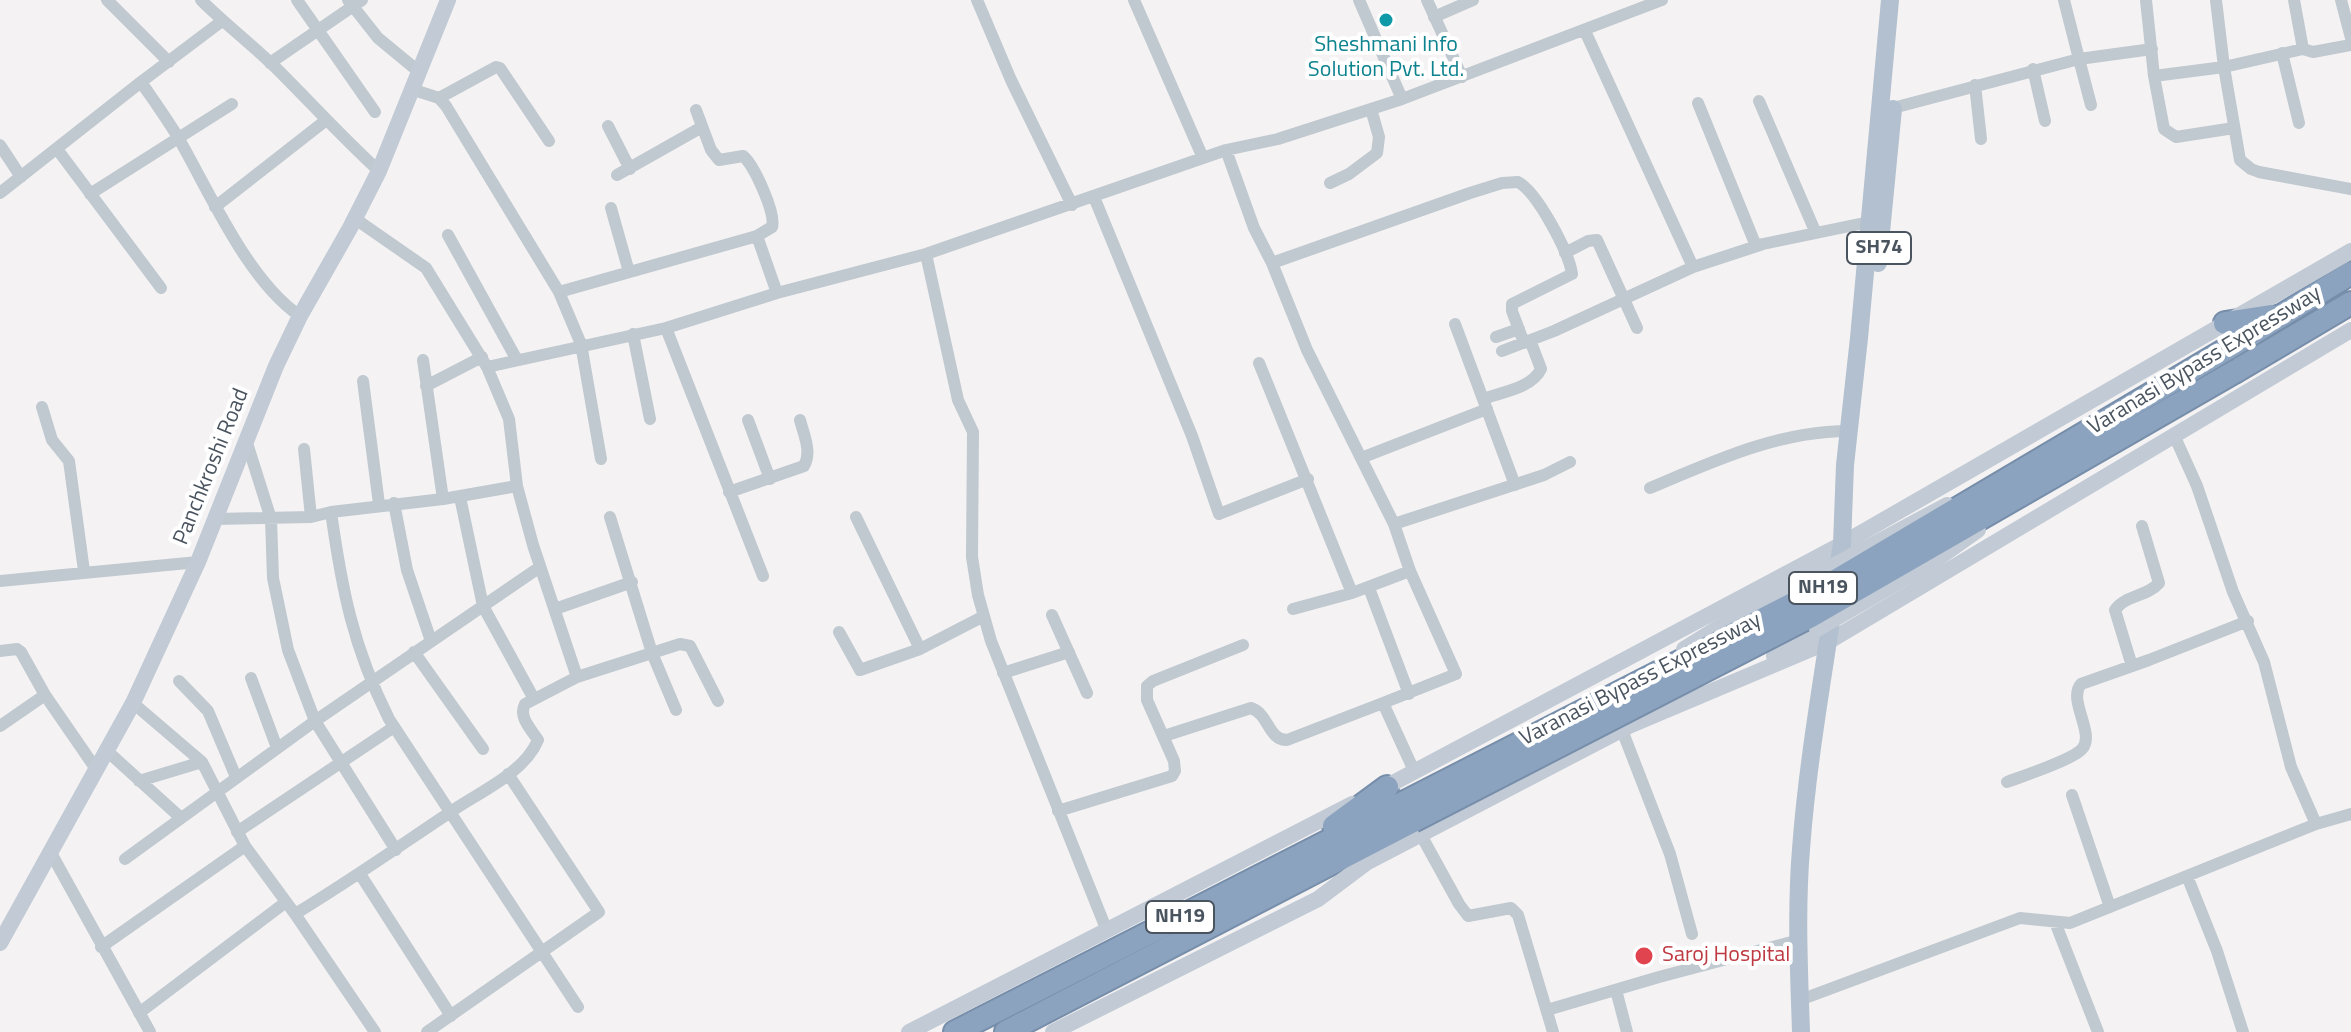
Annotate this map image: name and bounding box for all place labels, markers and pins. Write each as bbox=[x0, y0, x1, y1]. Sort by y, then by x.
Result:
marker: Sheshmani Info Solution Pvt. Ltd. bbox=[1377, 11, 1395, 29]
place label: Sheshmani Info Solution Pvt. Ltd. bbox=[1308, 33, 1464, 84]
place label: Saroj Hospital bbox=[1662, 943, 1790, 969]
marker: Saroj Hospital bbox=[1633, 945, 1655, 967]

